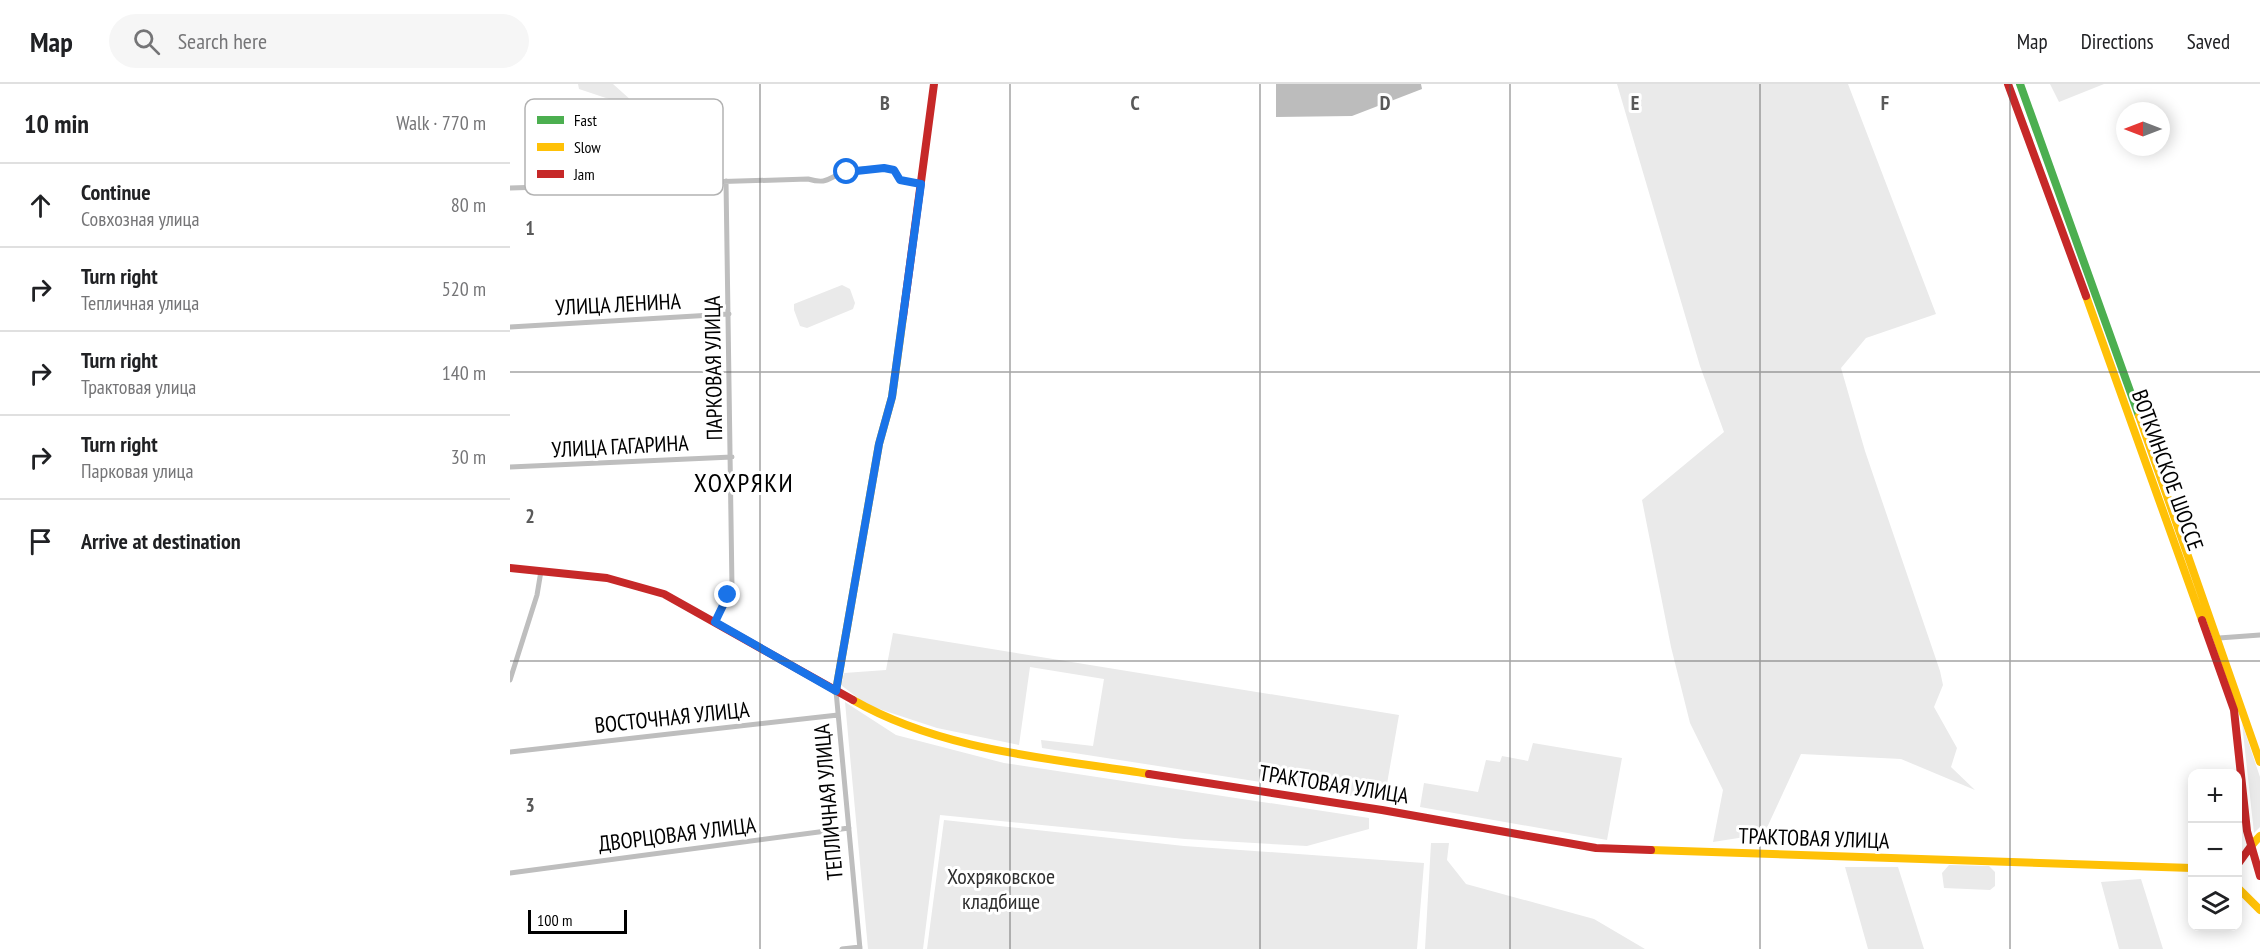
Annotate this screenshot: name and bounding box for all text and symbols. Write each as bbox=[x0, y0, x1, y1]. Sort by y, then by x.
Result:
search box bbox=[109, 14, 529, 68]
text: Map bbox=[30, 23, 73, 60]
icon: search bbox=[130, 25, 163, 58]
text: Search here bbox=[178, 27, 267, 55]
text: Map bbox=[2017, 28, 2048, 55]
text: Directions bbox=[2081, 28, 2154, 55]
text: Saved bbox=[2187, 28, 2230, 55]
text: B bbox=[880, 90, 890, 116]
text: C bbox=[1130, 90, 1140, 116]
text: D bbox=[1380, 90, 1391, 116]
text: E bbox=[1631, 90, 1639, 116]
text: F bbox=[1881, 90, 1889, 116]
legend bbox=[525, 99, 723, 195]
north arrow bbox=[2116, 102, 2170, 156]
text: 10 min bbox=[24, 107, 89, 140]
text: Walk · 770 m bbox=[396, 110, 486, 136]
text: Fast bbox=[574, 110, 597, 130]
text: Slow bbox=[574, 137, 601, 157]
route start bbox=[833, 158, 859, 184]
text: Jam bbox=[573, 164, 595, 184]
text: Continue bbox=[81, 178, 151, 206]
icon: ahead bbox=[24, 189, 57, 222]
text: 80 m bbox=[451, 192, 486, 218]
text: Совхозная улица bbox=[81, 206, 199, 232]
text: 1 bbox=[525, 215, 535, 241]
text: Turn right bbox=[81, 262, 158, 290]
icon: right bbox=[24, 273, 57, 306]
text: 520 m bbox=[442, 276, 486, 302]
street label: УЛИЦА ЛЕНИНА bbox=[555, 287, 682, 321]
text: Тепличная улица bbox=[81, 290, 199, 316]
street label: ПАРКОВАЯ УЛИЦА bbox=[698, 295, 728, 441]
text: Turn right bbox=[81, 346, 158, 374]
icon: right bbox=[24, 357, 57, 390]
text: 140 m bbox=[442, 360, 486, 386]
text: Трактовая улица bbox=[81, 374, 196, 400]
street label: ВОТКИНСКОЕ ШОССЕ bbox=[2126, 386, 2210, 554]
street label: УЛИЦА ГАГАРИНА bbox=[551, 428, 690, 464]
text: Turn right bbox=[81, 430, 158, 458]
icon: right bbox=[24, 441, 57, 474]
text: 30 m bbox=[451, 444, 486, 470]
text: Парковая улица bbox=[81, 458, 193, 484]
district label: ХОХРЯКИ bbox=[694, 466, 794, 499]
text: 2 bbox=[525, 503, 535, 529]
icon: arrive bbox=[24, 525, 57, 558]
text: Arrive at destination bbox=[81, 527, 241, 555]
route end bbox=[714, 581, 740, 607]
street label: ВОСТОЧНАЯ УЛИЦА bbox=[593, 695, 751, 739]
street label: ТЕПЛИЧНАЯ УЛИЦА bbox=[807, 722, 849, 881]
street label: ТРАКТОВАЯ УЛИЦА bbox=[1257, 758, 1411, 810]
map controls bbox=[2188, 769, 2242, 931]
button: + bbox=[2188, 769, 2242, 823]
text: 3 bbox=[525, 792, 535, 818]
street label: ДВОРЦОВАЯ УЛИЦА bbox=[597, 810, 758, 858]
street label: ТРАКТОВАЯ УЛИЦА bbox=[1738, 821, 1890, 855]
button: − bbox=[2188, 823, 2242, 877]
park label: Хохряковское кладбище bbox=[947, 862, 1055, 915]
button: layers bbox=[2188, 877, 2242, 931]
scale bar bbox=[528, 907, 627, 934]
text: 100 m bbox=[537, 910, 572, 930]

